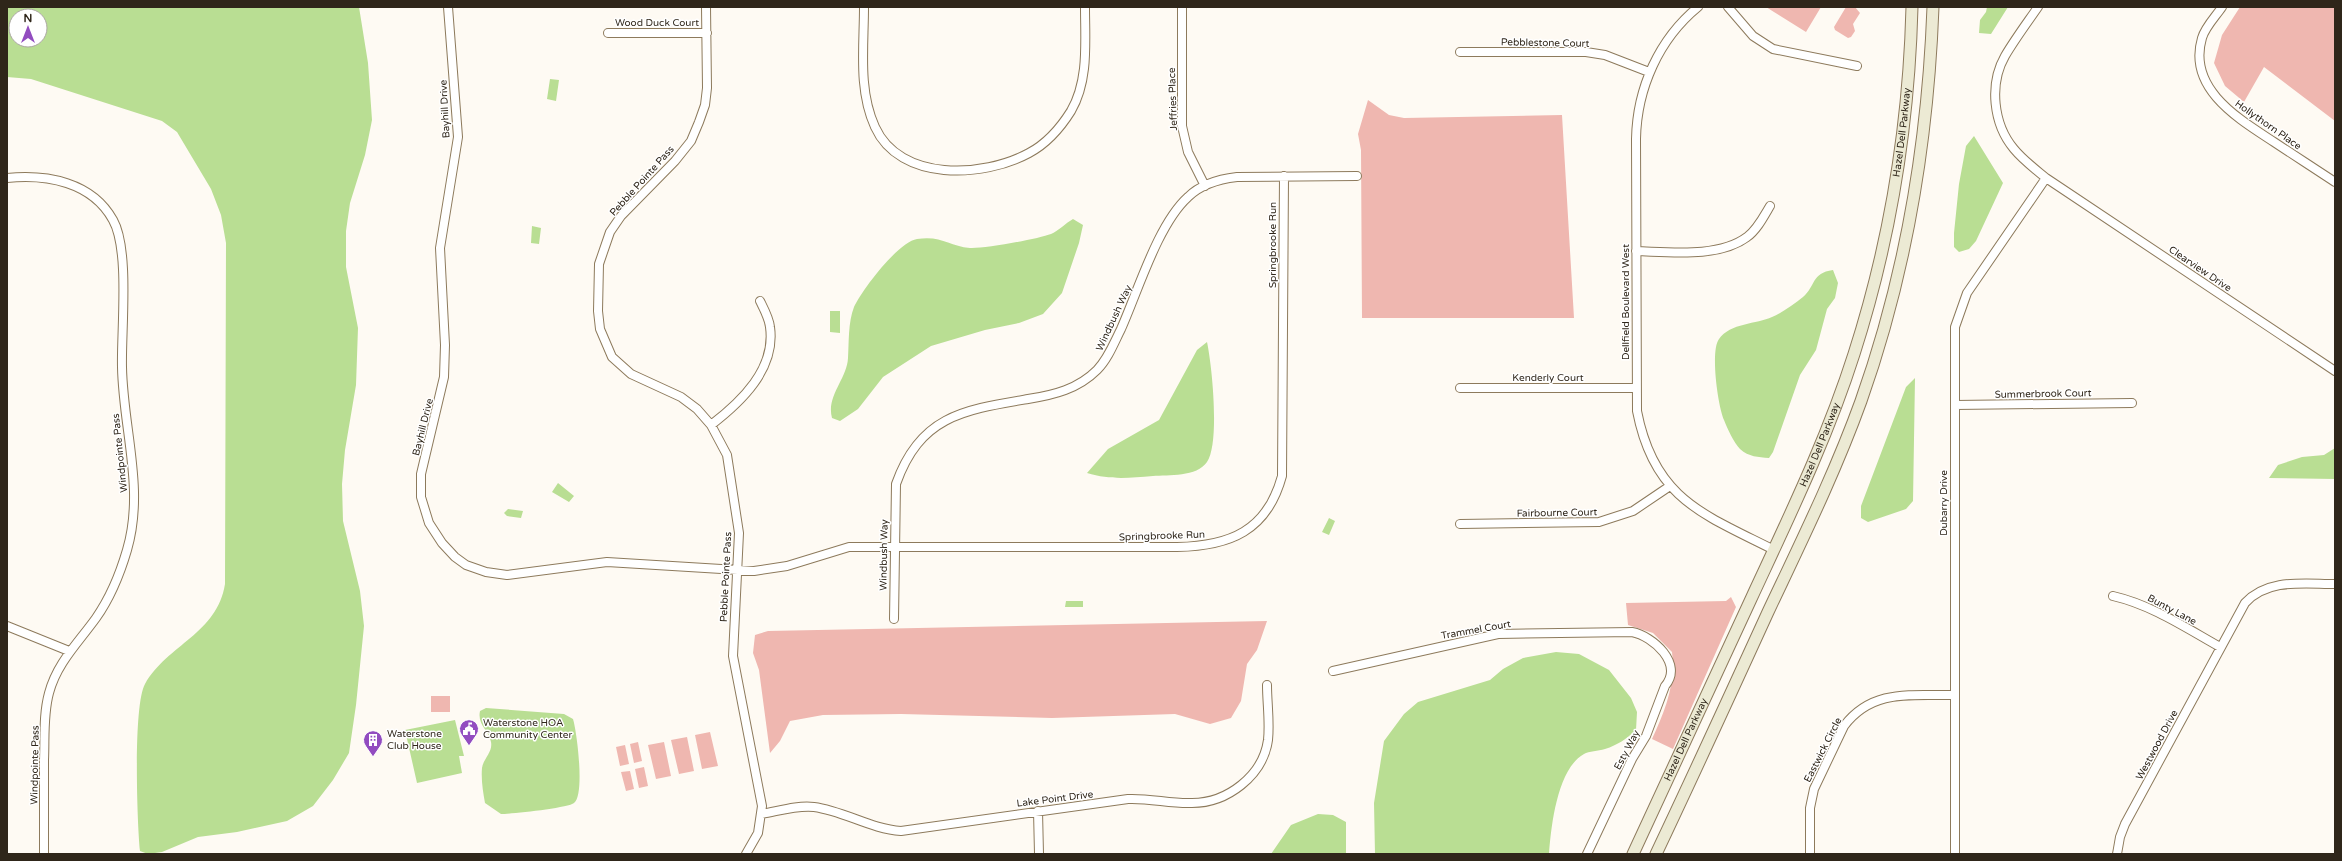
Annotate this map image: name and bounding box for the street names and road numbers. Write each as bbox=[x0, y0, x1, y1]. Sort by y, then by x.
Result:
street label: Wood Duck Court bbox=[615, 17, 699, 29]
street label: Pebblestone Court bbox=[1501, 36, 1590, 50]
street label: Jeffries Place bbox=[1166, 67, 1180, 131]
street label: Bayhill Drive bbox=[437, 79, 453, 139]
street label: Hazel Dell Parkway bbox=[1890, 87, 1913, 178]
street label: Hollythorn Place bbox=[2232, 98, 2304, 153]
street label: Pebble Pointe Pass bbox=[607, 143, 677, 219]
street label: Springbrooke Run bbox=[1267, 202, 1279, 288]
street label: Dellfield Boulevard West bbox=[1620, 244, 1632, 360]
street label: Clearview Drive bbox=[2166, 244, 2234, 295]
street label: Windbush Way bbox=[1093, 283, 1135, 353]
street label: Kenderly Court bbox=[1512, 372, 1584, 384]
street label: Summerbrook Court bbox=[1994, 387, 2092, 401]
street label: Bayhill Drive bbox=[410, 397, 436, 457]
street label: Hazel Dell Parkway bbox=[1797, 400, 1843, 489]
street label: Windpointe Pass bbox=[110, 413, 130, 493]
street label: Dubarry Drive bbox=[1938, 470, 1950, 536]
street label: Fairbourne Court bbox=[1517, 506, 1598, 520]
street label: Windbush Way bbox=[877, 519, 891, 591]
street label: Springbrooke Run bbox=[1119, 528, 1205, 544]
street label: Pebble Pointe Pass bbox=[718, 531, 734, 622]
street label: Bunty Lane bbox=[2145, 592, 2199, 628]
street label: Trammel Court bbox=[1440, 618, 1512, 642]
street label: Hazel Dell Parkway bbox=[1662, 696, 1711, 783]
street label: Westwood Drive bbox=[2134, 708, 2181, 782]
street label: Eastwick Circle bbox=[1802, 715, 1845, 784]
street label: Windpointe Pass bbox=[28, 725, 42, 805]
street label: Esty Way bbox=[1612, 727, 1643, 772]
street label: Lake Point Drive bbox=[1016, 788, 1094, 810]

